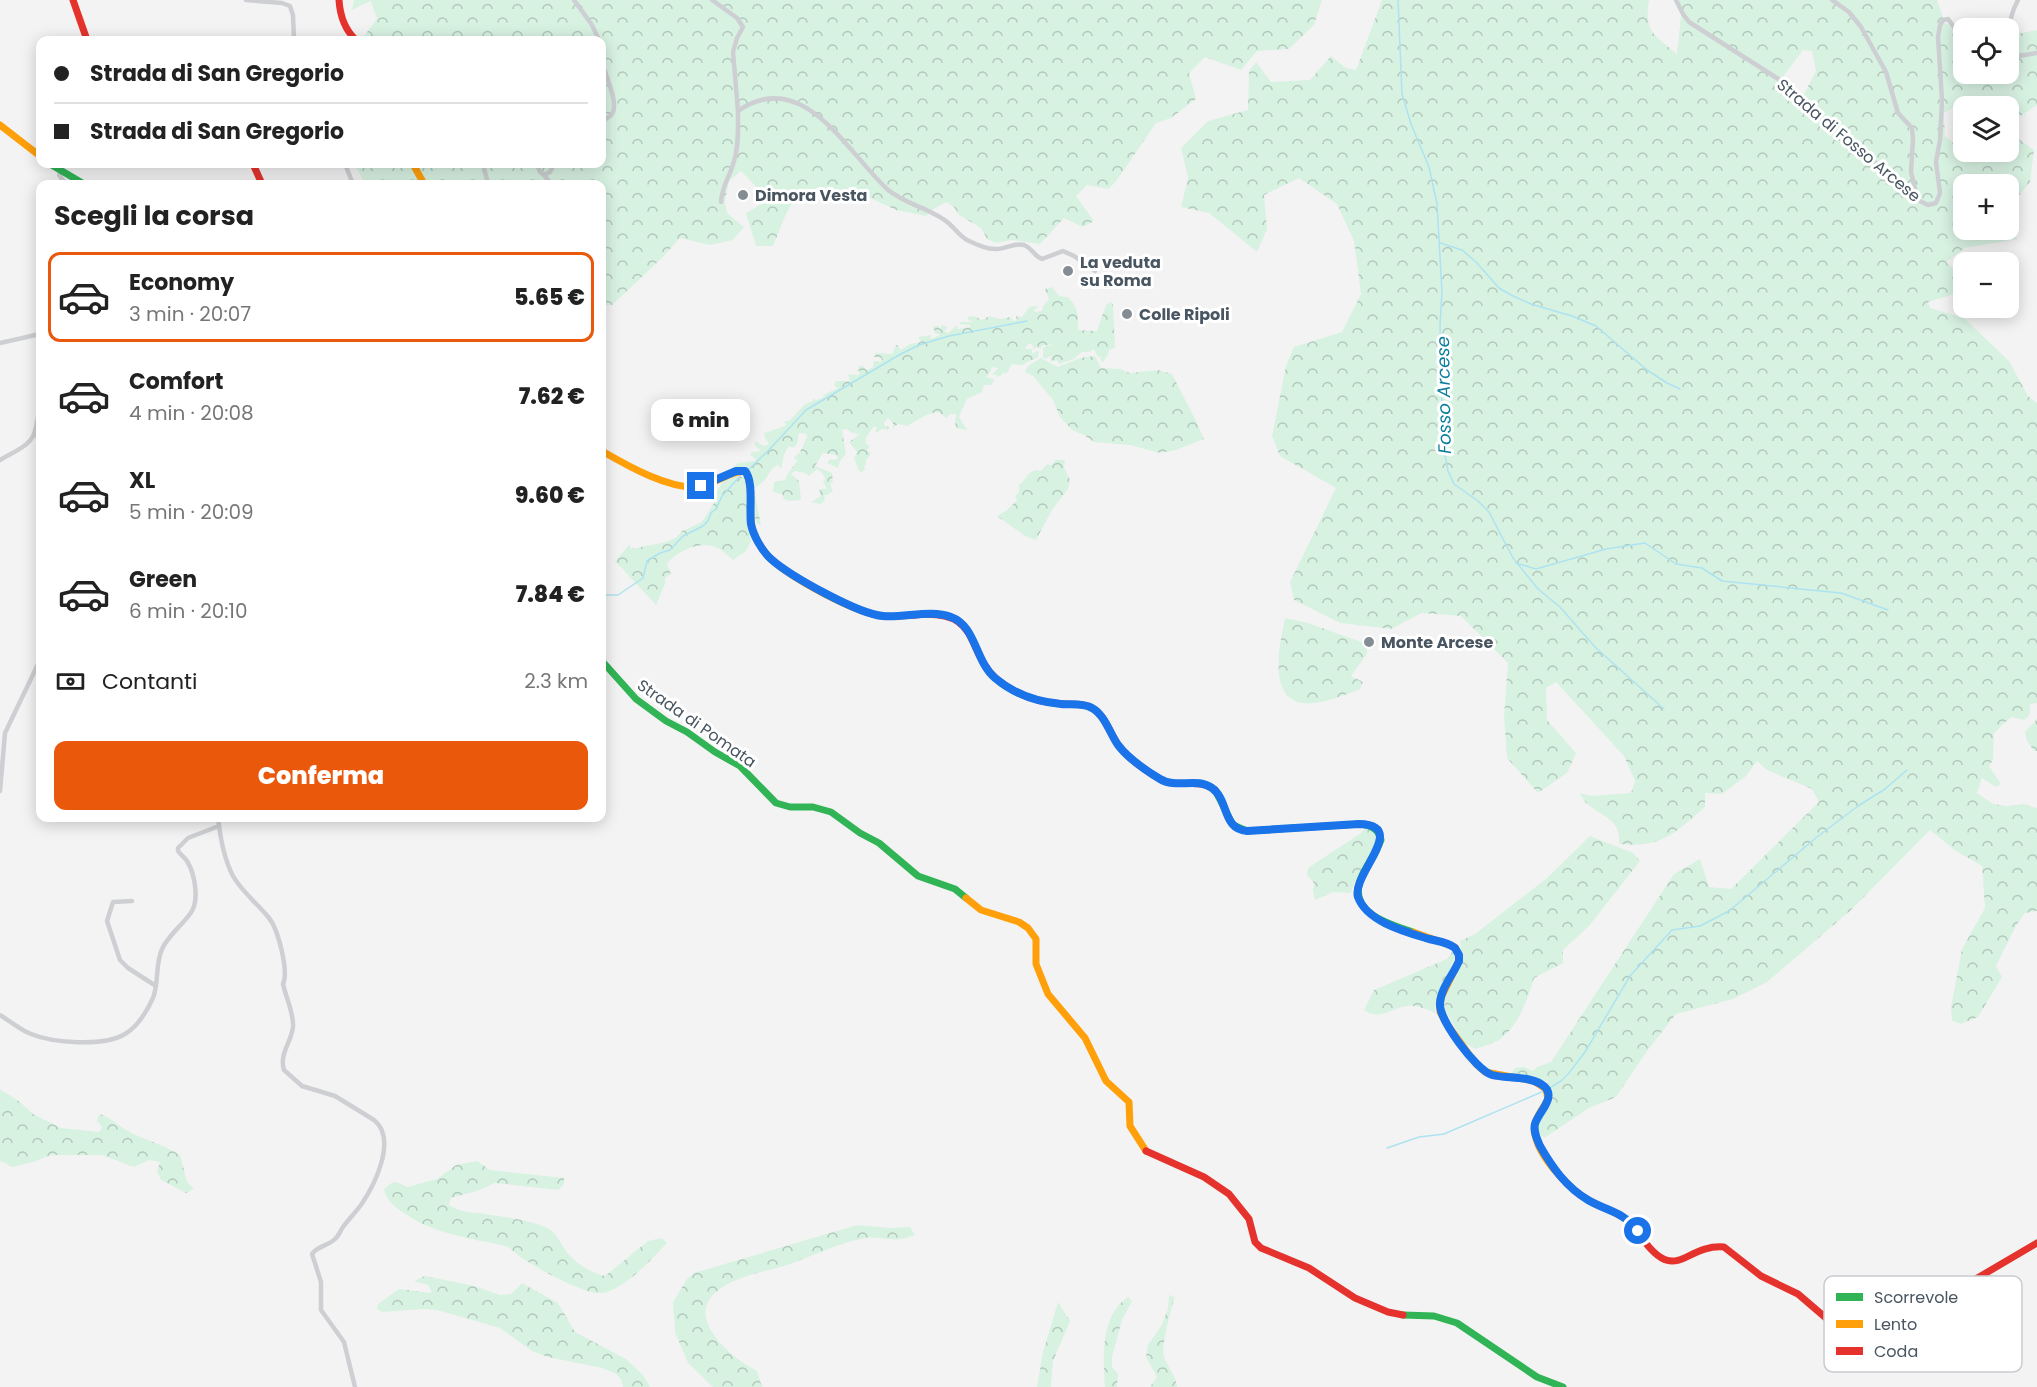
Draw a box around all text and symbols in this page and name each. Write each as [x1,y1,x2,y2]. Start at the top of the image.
map controls [1953,18,2019,318]
button: locate [1953,18,2019,84]
text: Strada di San Gregorio [90,58,344,89]
street label: Strada di Fosso Arcese [1772,73,1925,207]
button: layers [1953,96,2019,162]
text: Strada di San Gregorio [90,116,344,147]
button: + [1953,174,2019,240]
place label: Dimora Vesta [755,184,867,207]
marker: Dimora Vesta [736,188,750,202]
text: Scegli la corsa [54,197,254,234]
place label: La veduta su Roma [1080,251,1161,292]
button: − [1953,252,2019,318]
marker: La veduta su Roma [1061,264,1075,278]
text: Economy [129,267,234,298]
icon: car [57,270,111,324]
text: 5.65 € [514,282,585,313]
text: 3 min · 20:07 [129,300,251,328]
place label: Colle Ripoli [1139,303,1230,326]
marker: Colle Ripoli [1120,307,1134,321]
water label: Fosso Arcese [1430,336,1457,454]
text: Comfort [129,366,223,397]
icon: car [57,369,111,423]
text: 7.62 € [519,381,585,412]
text: 4 min · 20:08 [129,399,254,427]
callout: 6 min [652,399,750,441]
text: 6 min [672,406,729,434]
text: XL [129,465,155,496]
icon: car [57,468,111,522]
route end [687,472,714,499]
text: 9.60 € [515,480,585,511]
text: 5 min · 20:09 [129,498,254,526]
text: Green [129,564,197,595]
icon: car [57,567,111,621]
text: 7.84 € [516,579,585,610]
text: 6 min · 20:10 [129,597,248,625]
place label: Monte Arcese [1381,631,1494,654]
marker: Monte Arcese [1362,635,1376,649]
icon: cash [54,665,87,698]
text: Contanti [102,666,198,697]
text: 2.3 km [524,667,588,695]
street label: Strada di Pomata [633,674,761,773]
button: Conferma [54,741,588,810]
route start [1624,1217,1651,1244]
legend [1824,1276,2022,1372]
text: Scorrevole [1874,1286,1958,1309]
text: Lento [1874,1313,1917,1336]
text: Coda [1874,1340,1918,1363]

